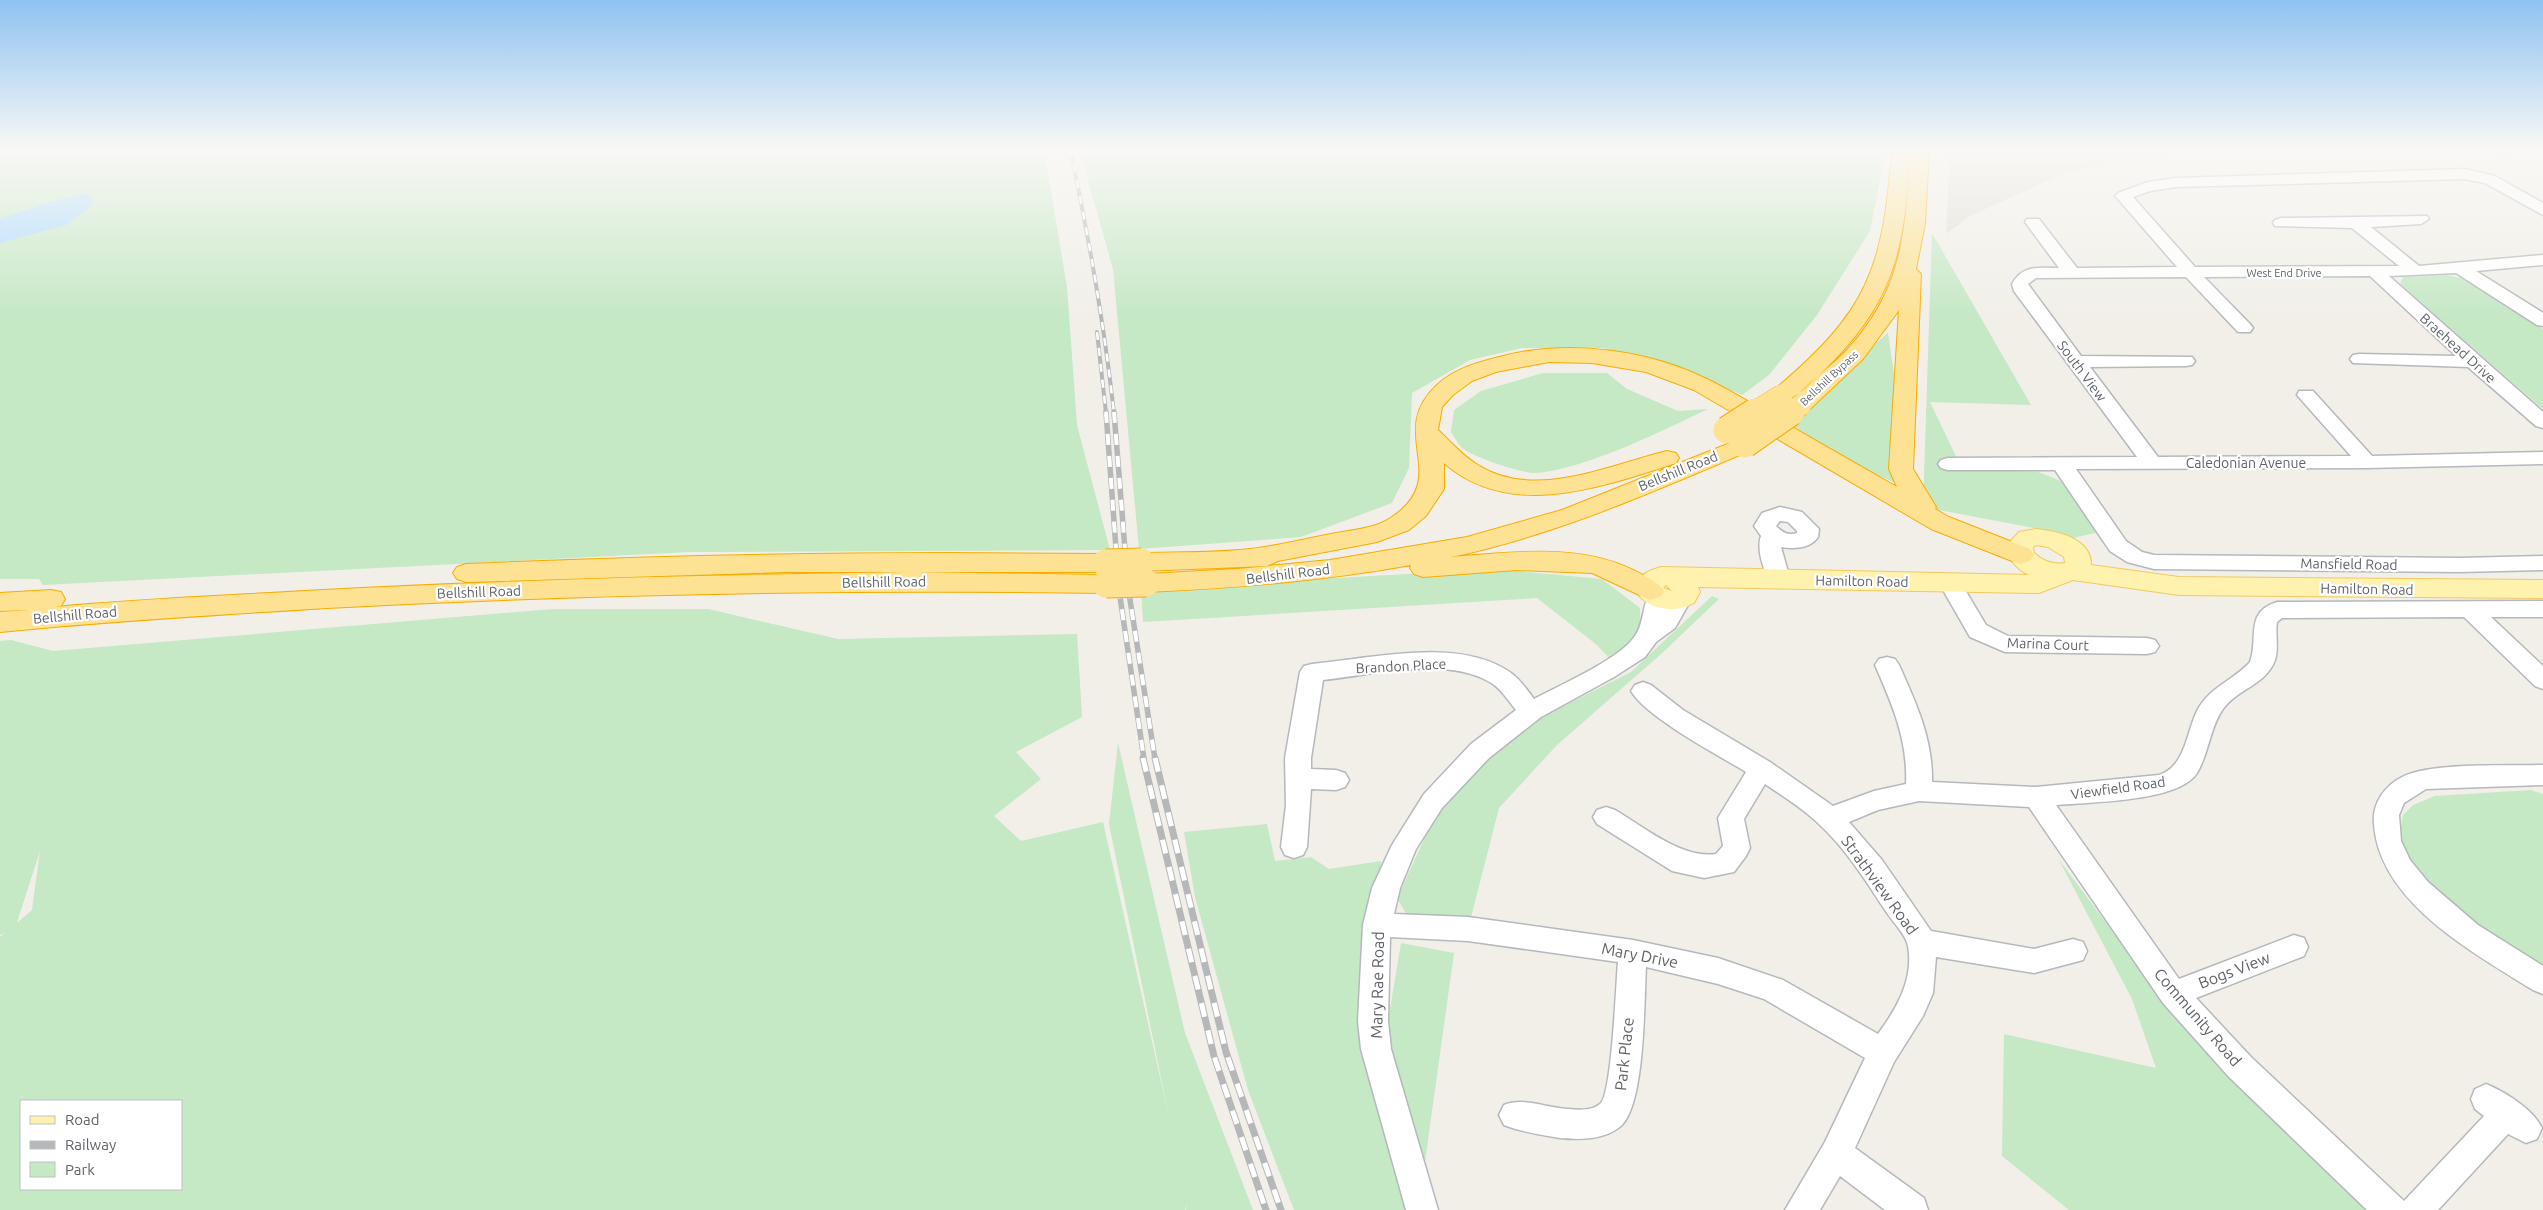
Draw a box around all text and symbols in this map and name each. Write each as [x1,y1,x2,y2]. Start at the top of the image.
street label: West End Drive [2246,267,2322,279]
street label: Braehead Drive [2417,310,2499,386]
street label: South View [2054,338,2110,404]
street label: Bellshill Bypass [1798,348,1861,408]
street label: Bellshill Road [1636,448,1720,494]
street label: Caledonian Avenue [2186,455,2306,471]
street label: Mansfield Road [2300,555,2398,573]
street label: Bellshill Road [1245,561,1331,587]
street label: Hamilton Road [1815,572,1909,590]
street label: Bellshill Road [842,573,926,591]
street label: Hamilton Road [2320,580,2414,598]
street label: Bellshill Road [437,583,521,601]
street label: Bellshill Road [32,603,118,627]
street label: Marina Court [2007,635,2090,653]
street label: Brandon Place [1355,656,1447,676]
street label: Viewfield Road [2070,773,2166,803]
street label: Strathview Road [1838,832,1922,938]
street label: Mary Rae Road [1367,931,1387,1039]
street label: Mary Drive [1600,939,1680,971]
street label: Bogs View [2196,948,2273,992]
street label: Community Road [2151,964,2245,1070]
street label: Park Place [1611,1016,1637,1092]
legend [20,1100,182,1190]
text: Road [65,1111,100,1128]
text: Railway [65,1136,116,1153]
text: Park [65,1161,95,1178]

